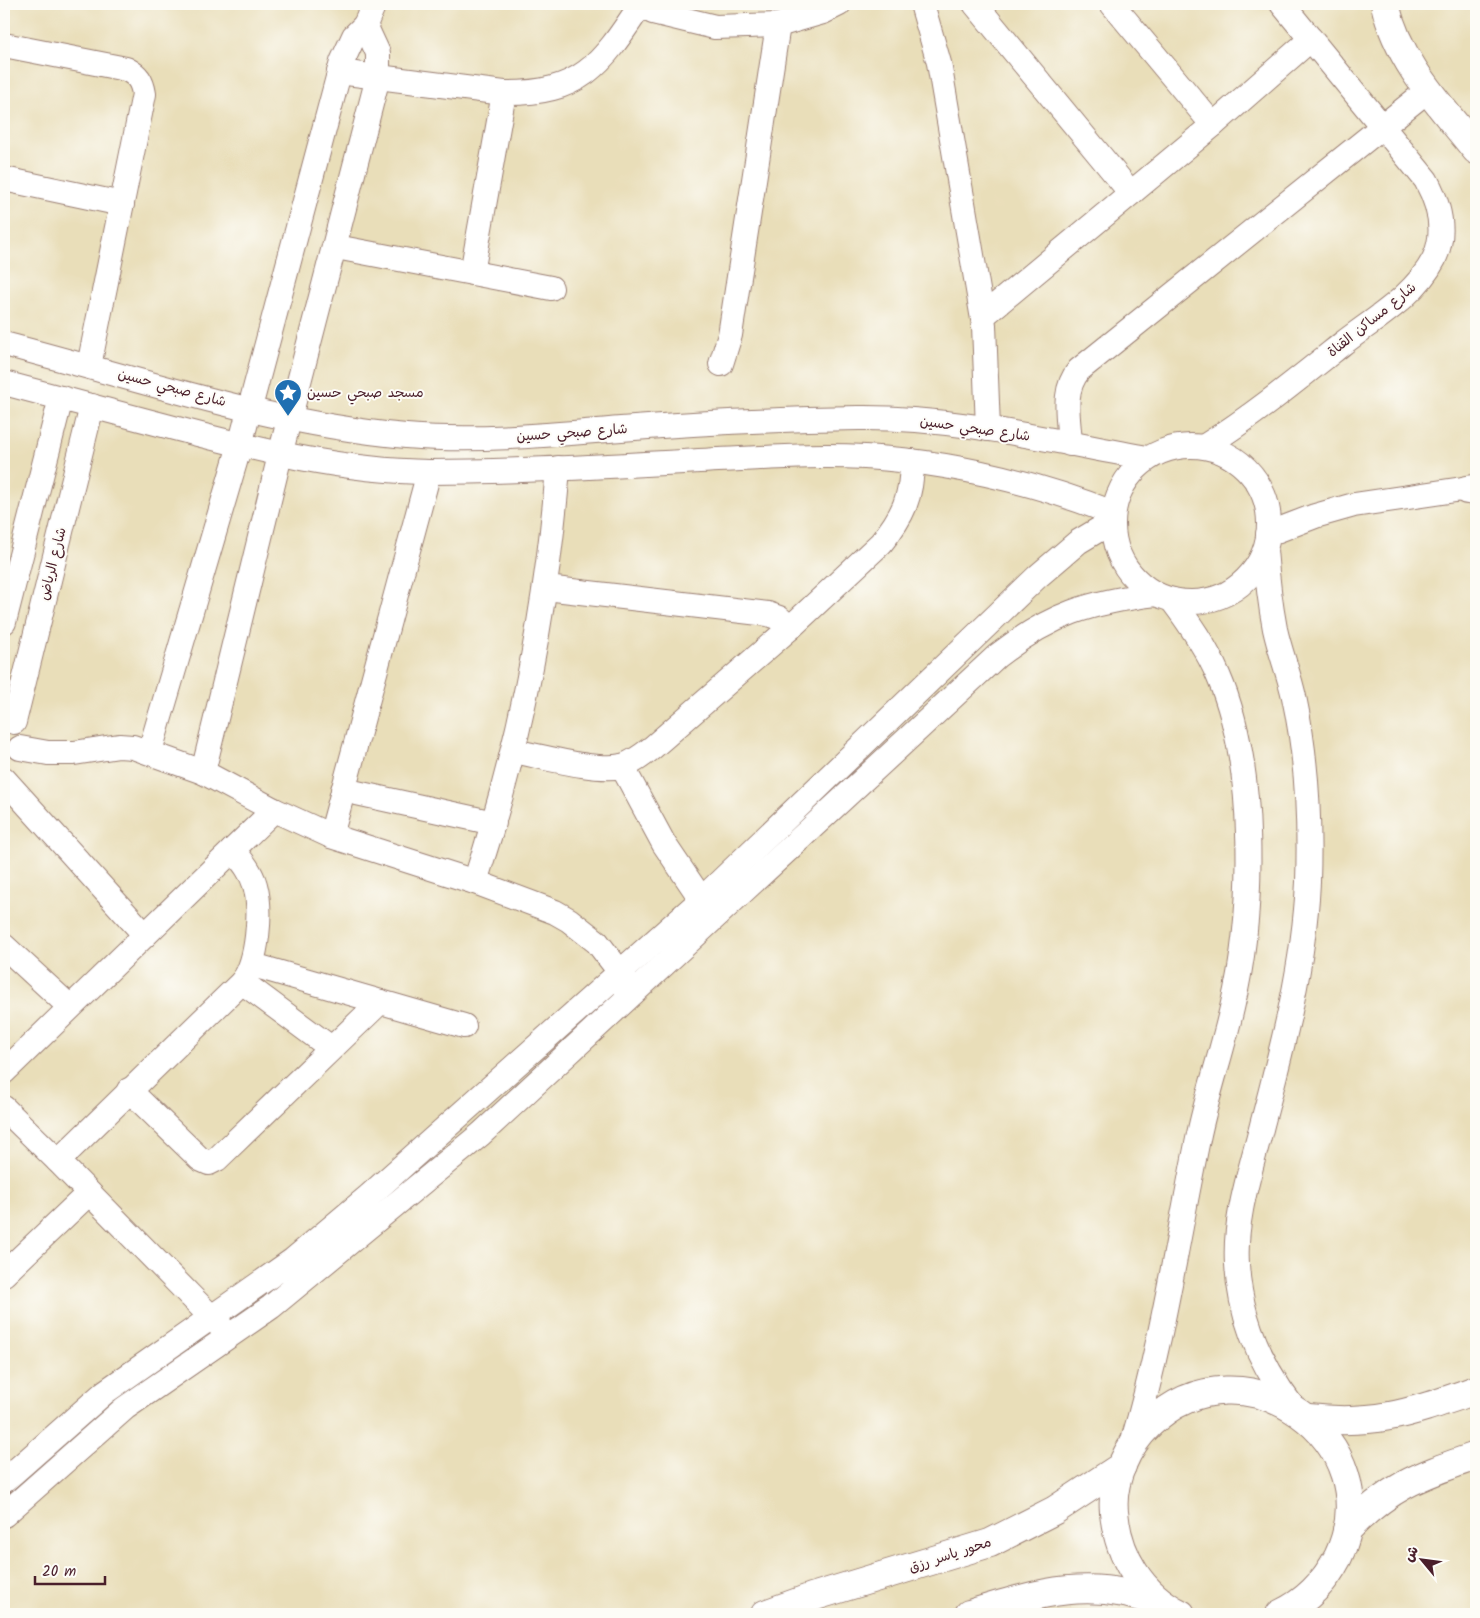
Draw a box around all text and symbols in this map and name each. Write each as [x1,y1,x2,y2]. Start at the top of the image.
street label: شارع مساكن القناة [1323,277,1421,363]
street label: شارع صبحي حسين [115,363,229,414]
place icon: مسجد صبحي حسين [273,378,303,417]
place label: مسجد صبحي حسين [307,382,424,405]
street label: شارع صبحي حسين [918,410,1032,449]
street label: شارع صبحي حسين [516,418,628,449]
street label: شارع الرياض [33,525,73,603]
street label: محور ياسر رزق [906,1531,994,1579]
north arrow [1398,1536,1448,1586]
text: ش [1398,1542,1425,1566]
scale bar [35,1553,105,1585]
text: 20 m [42,1560,76,1584]

